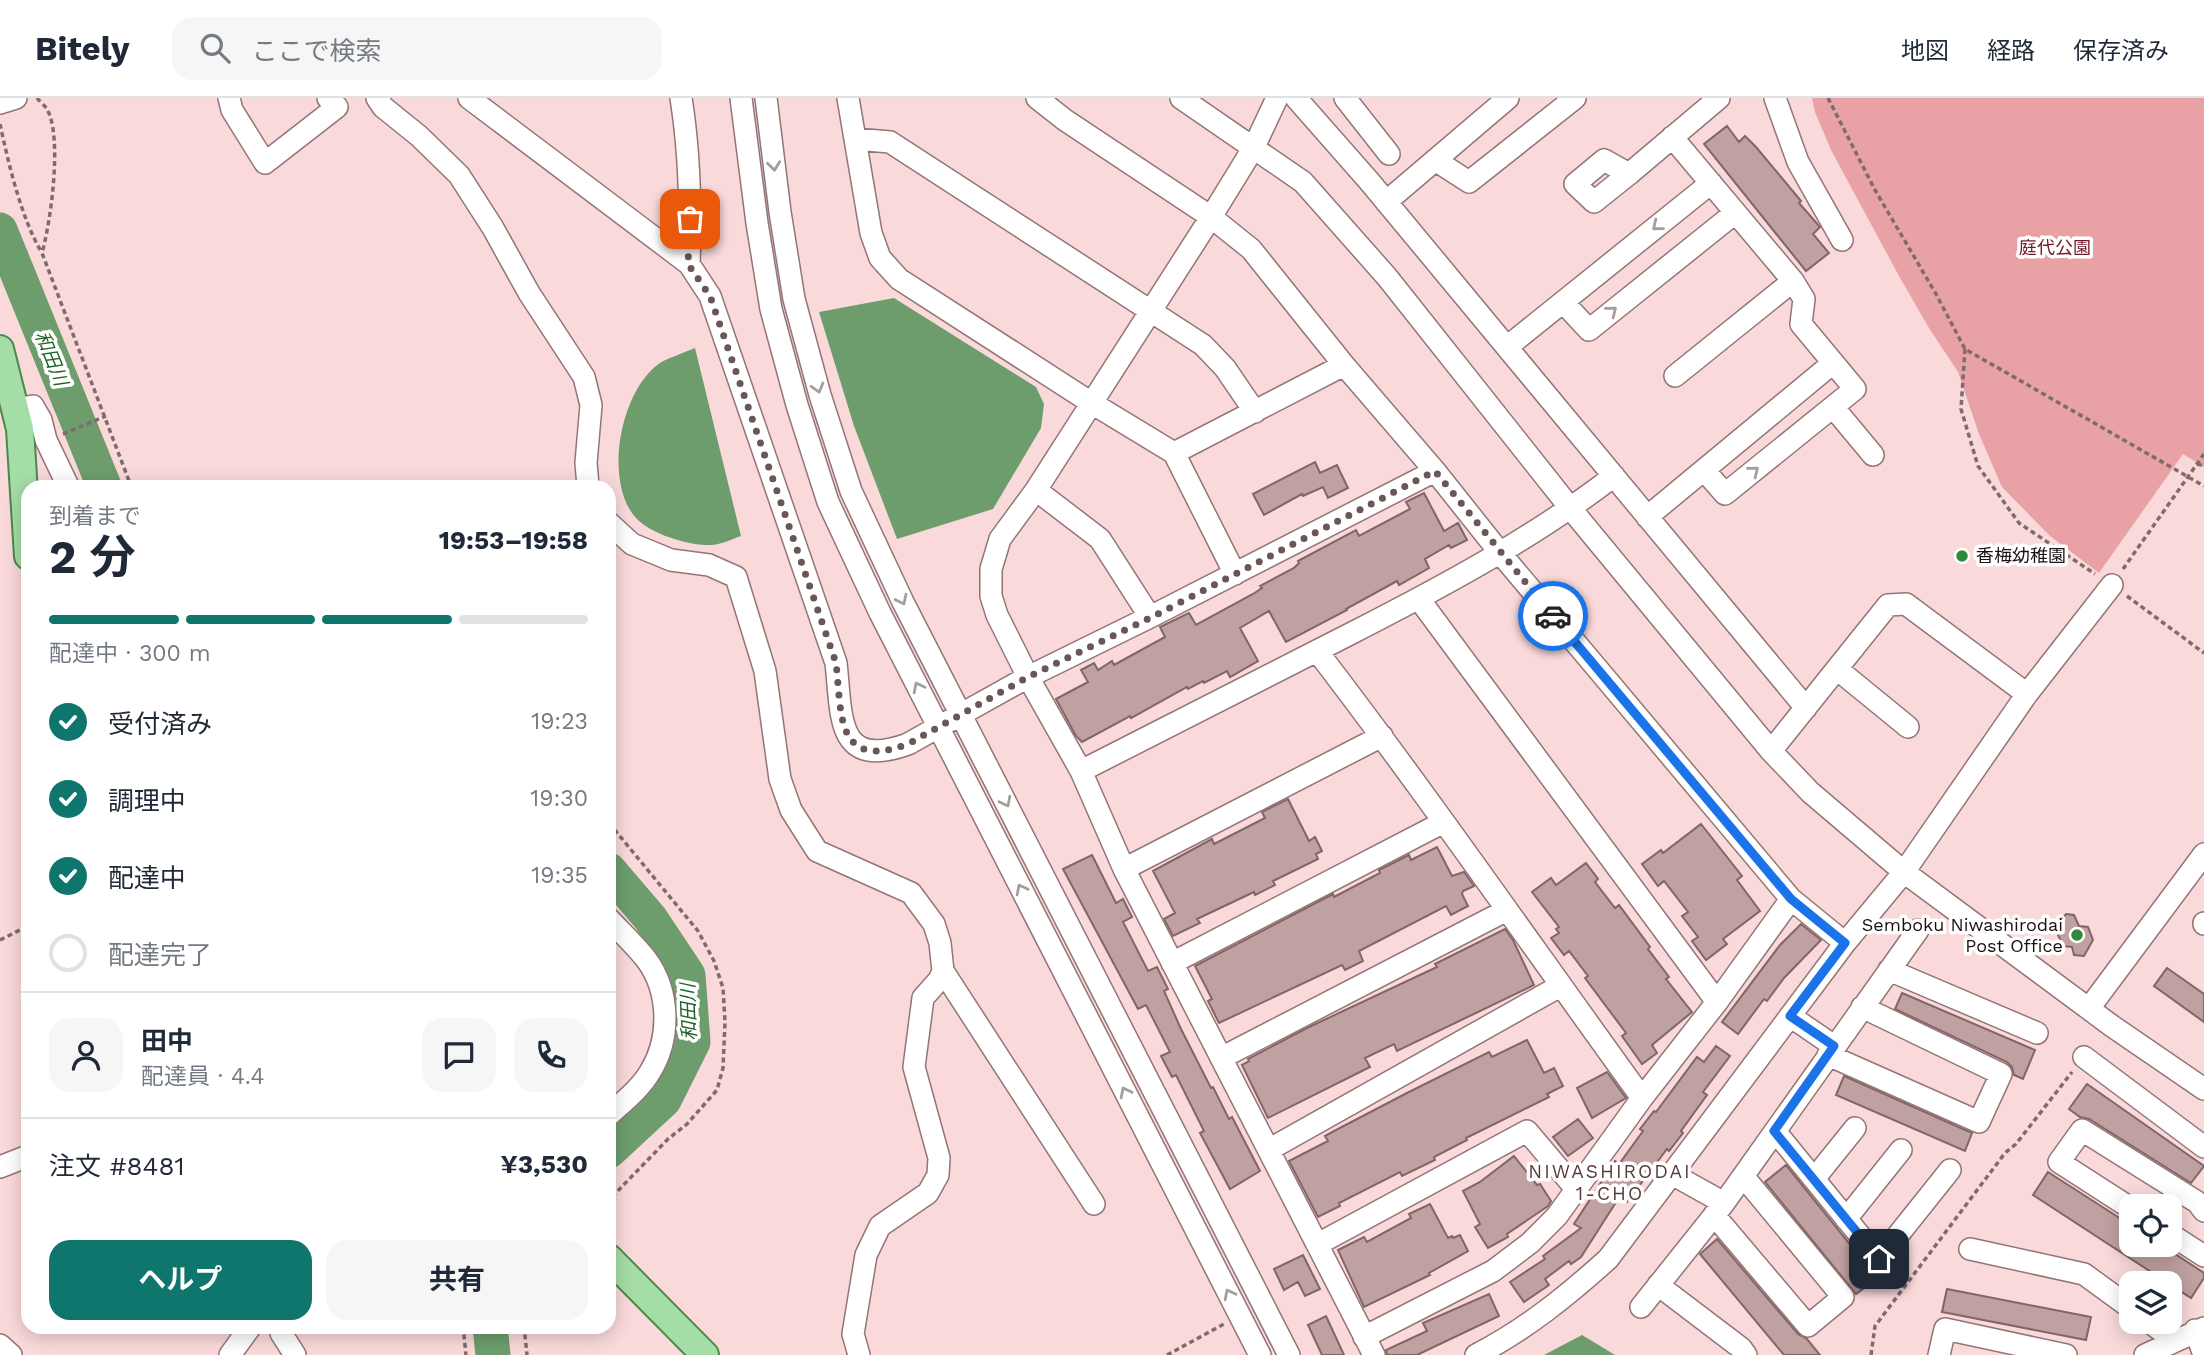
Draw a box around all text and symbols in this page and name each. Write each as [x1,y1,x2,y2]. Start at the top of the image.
search box [172,17,662,80]
text: Bitely [35,29,130,68]
icon: search [196,29,234,67]
text: ここで検索 [252,36,382,66]
text: 地図 [1901,37,1949,65]
text: 経路 [1987,37,2035,65]
text: 保存済み [2073,37,2169,65]
one-way arrow [766,160,781,172]
pin [660,189,720,249]
icon: bag [671,200,709,238]
one-way arrow [1653,217,1665,230]
park label: 庭代公園 [2019,237,2091,258]
one-way arrow [1605,306,1617,319]
water label: 和田川 [30,327,74,391]
one-way arrow [810,382,825,394]
one-way arrow [1745,467,1758,479]
text: 到着まで [49,503,141,530]
text: 19:53–19:58 [439,525,588,555]
text: 2 分 [49,530,136,584]
place label: 香梅幼稚園 [1976,545,2066,566]
marker: 香梅幼稚園 [1954,548,1970,564]
courier [1518,581,1588,651]
one-way arrow [894,593,908,605]
icon: car [1534,597,1572,635]
text: 配達中 · 300 m [49,640,211,667]
one-way arrow [912,682,926,694]
icon: check [49,703,87,741]
text: 19:23 [531,708,588,735]
text: 受付済み [108,709,212,739]
icon: check [49,780,87,818]
text: 19:30 [530,785,588,812]
text: 調理中 [108,786,186,816]
one-way arrow [997,795,1011,807]
icon: check [49,857,87,895]
text: 19:35 [531,862,588,889]
text: 配達中 [108,863,186,893]
one-way arrow [1016,884,1030,896]
place label: Semboku Niwashirodai Post Office [1862,914,2063,956]
marker: Semboku Niwashirodai Post Office [2069,927,2085,943]
text: 配達完了 [108,940,212,970]
water label: 和田川 [676,981,701,1041]
button: person [49,1018,123,1092]
button: chat [422,1018,496,1092]
button: phone [514,1018,588,1092]
text: 田中 [141,1026,193,1056]
text: 配達員 · 4.4 [141,1063,265,1090]
one-way arrow [1120,1087,1134,1099]
text: ¥3,530 [500,1149,588,1179]
text: 注文 #8481 [49,1151,185,1181]
district label: NIWASHIRODAI 1-CHO [1528,1160,1692,1205]
map controls [2119,1194,2182,1334]
button: locate [2119,1194,2182,1257]
pin [1849,1229,1909,1289]
button: ヘルプ [49,1240,312,1320]
button: 共有 [326,1240,588,1320]
icon: home [1860,1240,1898,1278]
button: layers [2119,1271,2182,1334]
one-way arrow [1224,1289,1237,1301]

